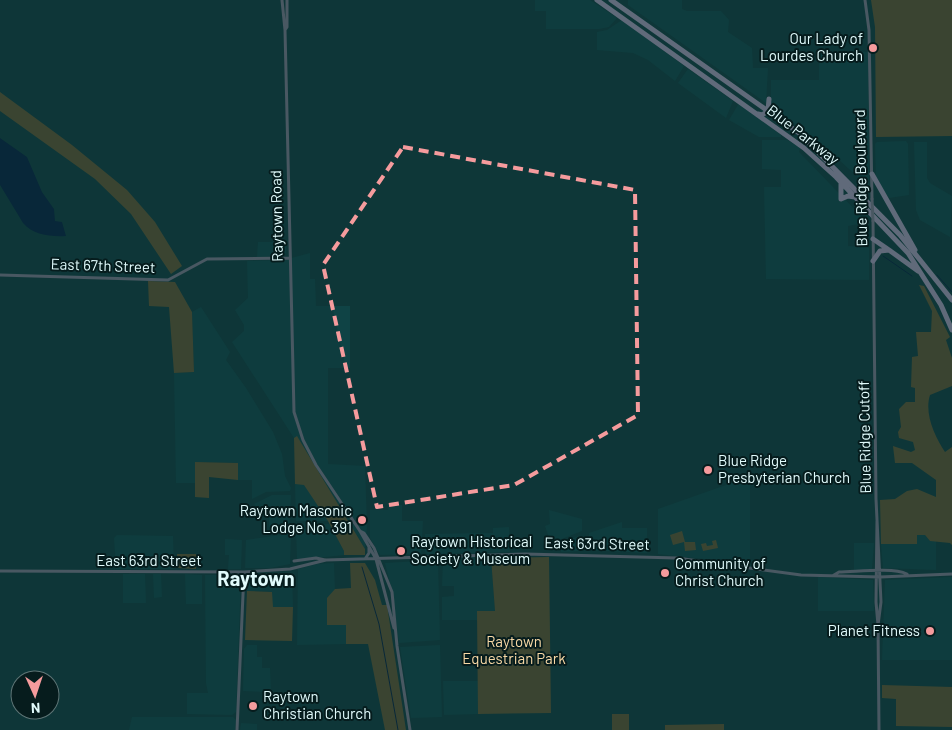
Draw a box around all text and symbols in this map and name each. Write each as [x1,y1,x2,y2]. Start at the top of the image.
place label: Our Lady of Lourdes Church [760,29,863,64]
marker: Our Lady of Lourdes Church [867,42,879,54]
street label: Blue Parkway [764,100,843,168]
street label: Blue Ridge Boulevard [850,109,870,247]
street label: Raytown Road [266,170,286,262]
street label: East 67th Street [50,254,156,276]
street label: Blue Ridge Cutoff [854,380,874,494]
place label: Blue Ridge Presbyterian Church [718,451,850,486]
marker: Blue Ridge Presbyterian Church [702,464,714,476]
place label: Raytown Masonic Lodge No. 391 [240,501,352,536]
marker: Raytown Masonic Lodge No. 391 [356,514,368,526]
place label: Raytown Historical Society & Museum [411,532,532,567]
street label: East 63rd Street [544,533,650,553]
marker: Raytown Historical Society & Museum [395,545,407,557]
street label: East 63rd Street [96,551,202,569]
place label: Community of Christ Church [675,554,766,589]
district label: Raytown [217,566,295,590]
marker: Community of Christ Church [659,567,671,579]
place label: Planet Fitness [828,621,920,639]
marker: Planet Fitness [924,625,936,637]
park label: Raytown Equestrian Park [462,632,566,667]
north arrow [10,670,60,720]
place label: Raytown Christian Church [263,687,371,722]
text: N [31,700,41,717]
marker: Raytown Christian Church [247,700,259,712]

